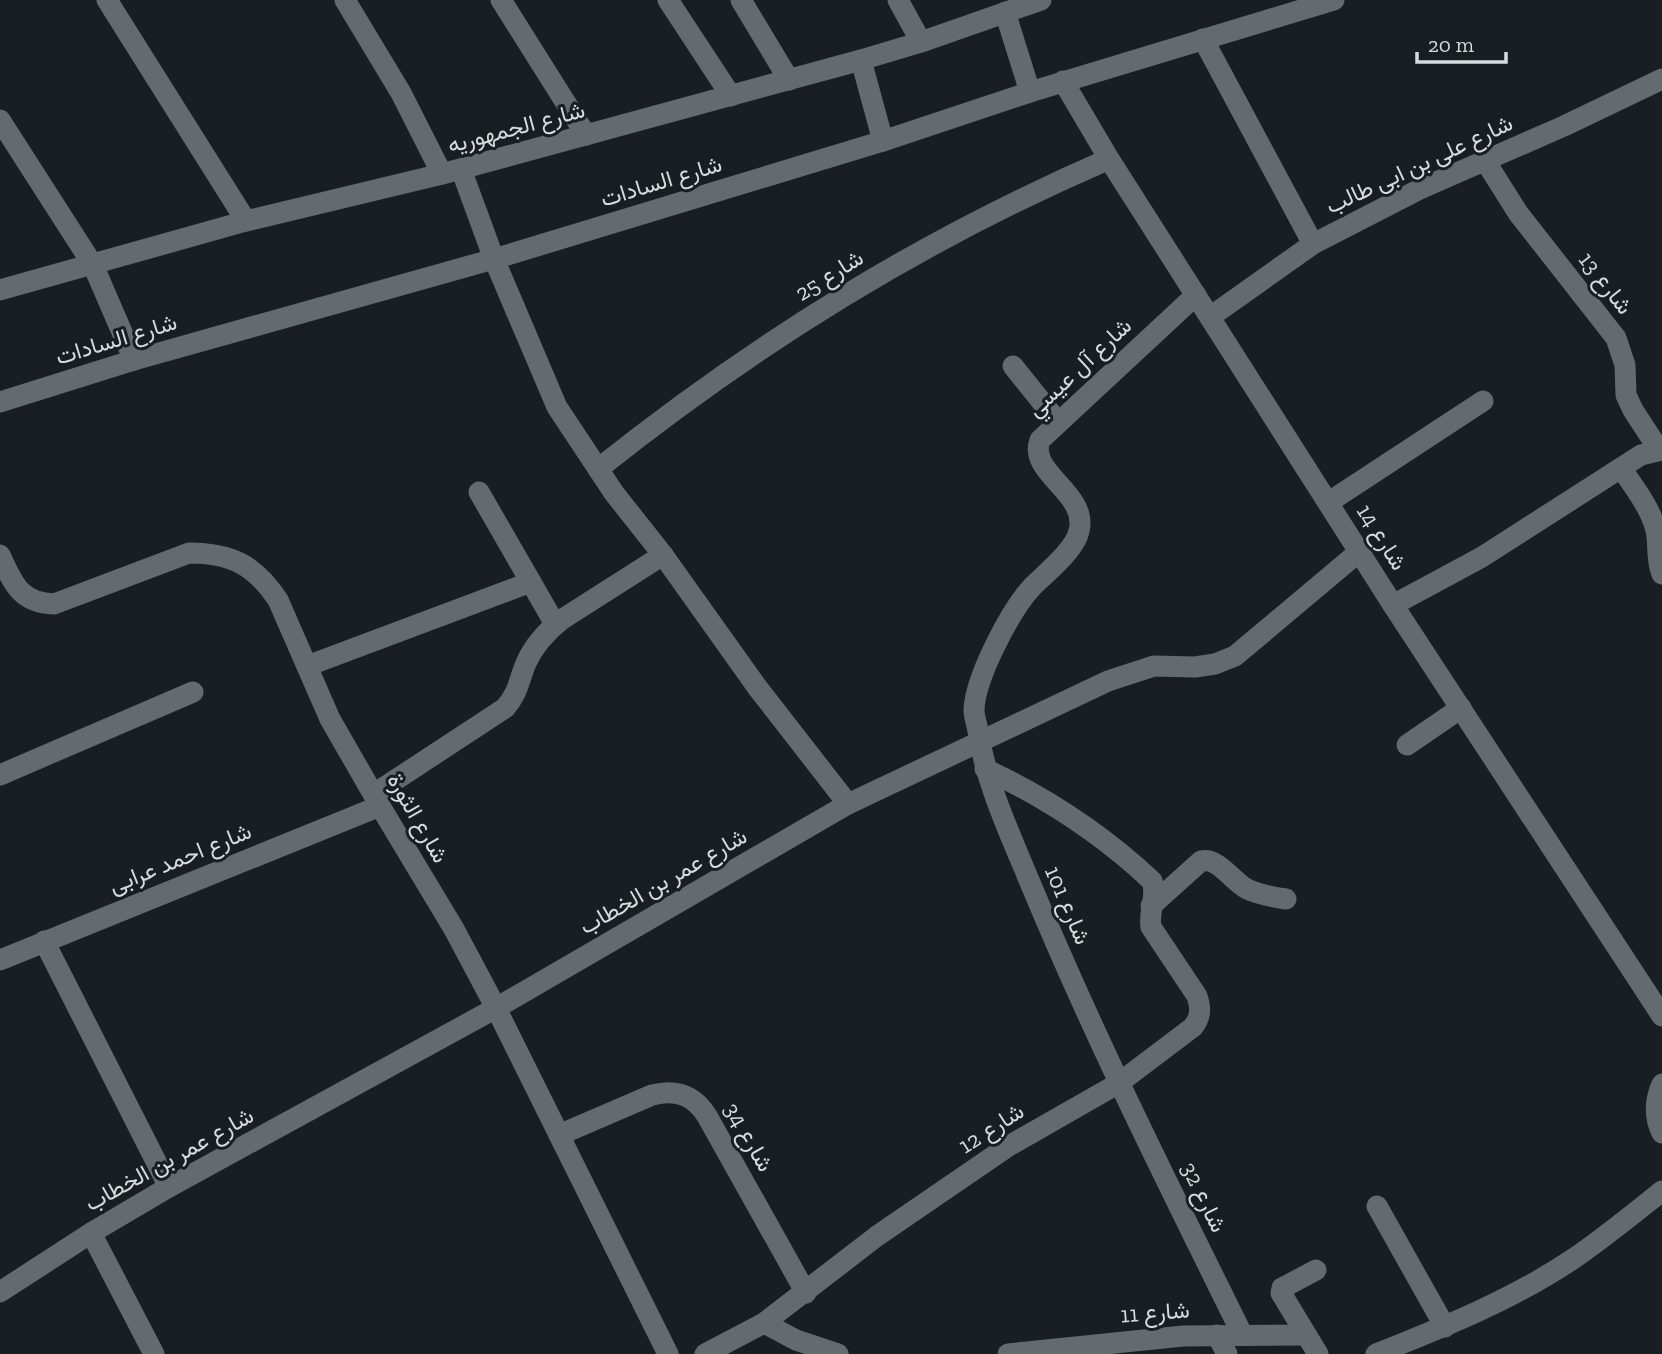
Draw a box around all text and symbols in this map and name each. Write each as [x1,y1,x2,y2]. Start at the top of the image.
scale bar [1417,21,1506,65]
text: 20 m [1428,32,1474,57]
street label: شارع الجمهوريه [444,95,588,161]
street label: شارع على بن ابى طالب [1321,108,1518,221]
street label: شارع السادات [597,149,726,215]
street label: شارع 25 [790,243,869,308]
street label: شارع 13 [1571,246,1639,321]
street label: شارع السادات [52,307,181,373]
street label: شارع آل عيسي [1021,311,1141,426]
street label: شارع 14 [1349,499,1413,576]
street label: شارع الثورة [379,768,455,869]
street label: شارع احمد عرابى [105,817,256,901]
street label: شارع عمر بن الخطاب [574,822,753,942]
street label: شارع 101 [1037,862,1097,949]
street label: شارع 34 [716,1097,780,1178]
street label: شارع 12 [953,1097,1030,1161]
street label: شارع عمر بن الخطاب [80,1101,259,1219]
street label: شارع 32 [1173,1157,1233,1238]
street label: شارع 11 [1120,1296,1191,1330]

